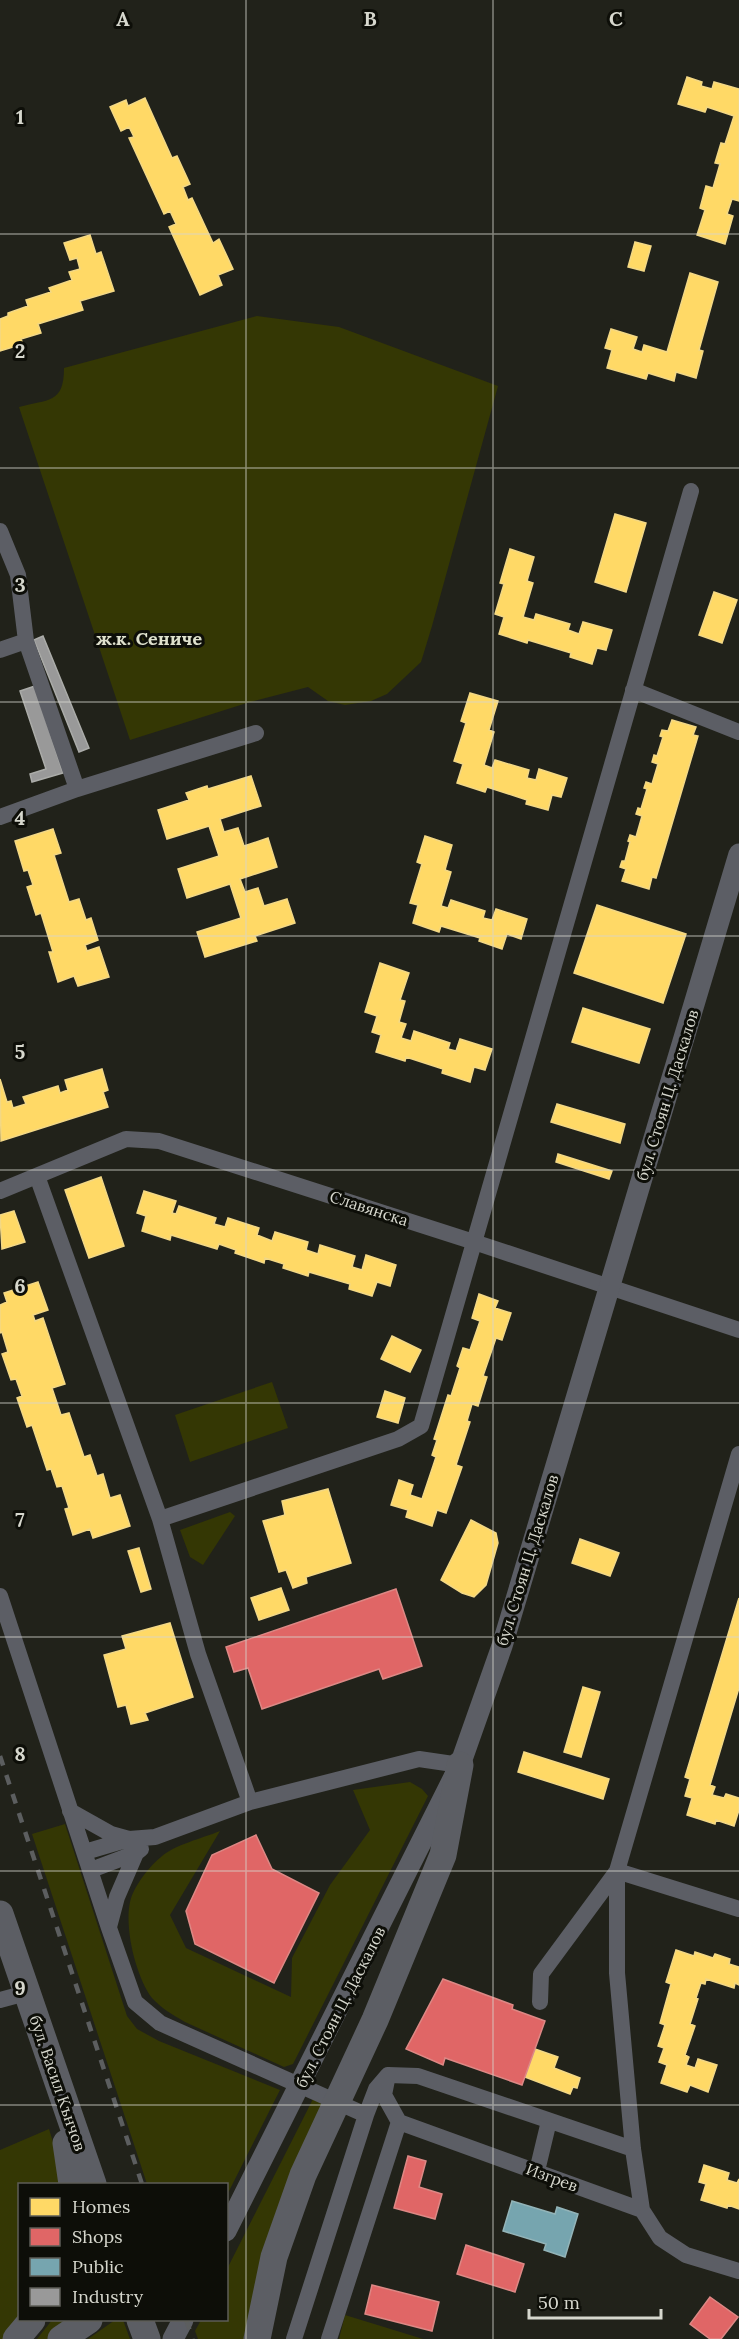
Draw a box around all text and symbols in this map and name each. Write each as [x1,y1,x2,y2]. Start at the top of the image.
text: A [116,6,130,31]
text: B [363,6,377,31]
text: C [609,6,623,31]
text: 1 [16,104,24,129]
text: 2 [15,338,25,363]
text: 3 [14,572,26,597]
district label: ж.к. Сениче [96,627,202,650]
text: 4 [15,805,26,830]
street label: бул. Стоян Ц. Даскалов [631,1007,703,1183]
text: 5 [15,1039,26,1064]
street label: Славянска [327,1186,411,1230]
text: 6 [14,1273,26,1298]
street label: бул. Стоян Ц. Даскалов [491,1472,563,1648]
text: 7 [15,1507,25,1532]
text: 8 [14,1741,26,1766]
street label: бул. Стоян Ц. Даскалов [291,1923,389,2091]
text: 9 [14,1975,26,2000]
street label: бул. Васил Кънчов [25,2013,91,2153]
street label: Изгрев [523,2158,581,2196]
legend [18,2183,228,2321]
text: Homes [72,2195,130,2218]
text: Shops [72,2225,123,2248]
text: Public [72,2255,124,2278]
scale bar [529,2282,661,2320]
text: Industry [72,2285,144,2308]
text: 50 m [538,2291,580,2314]

